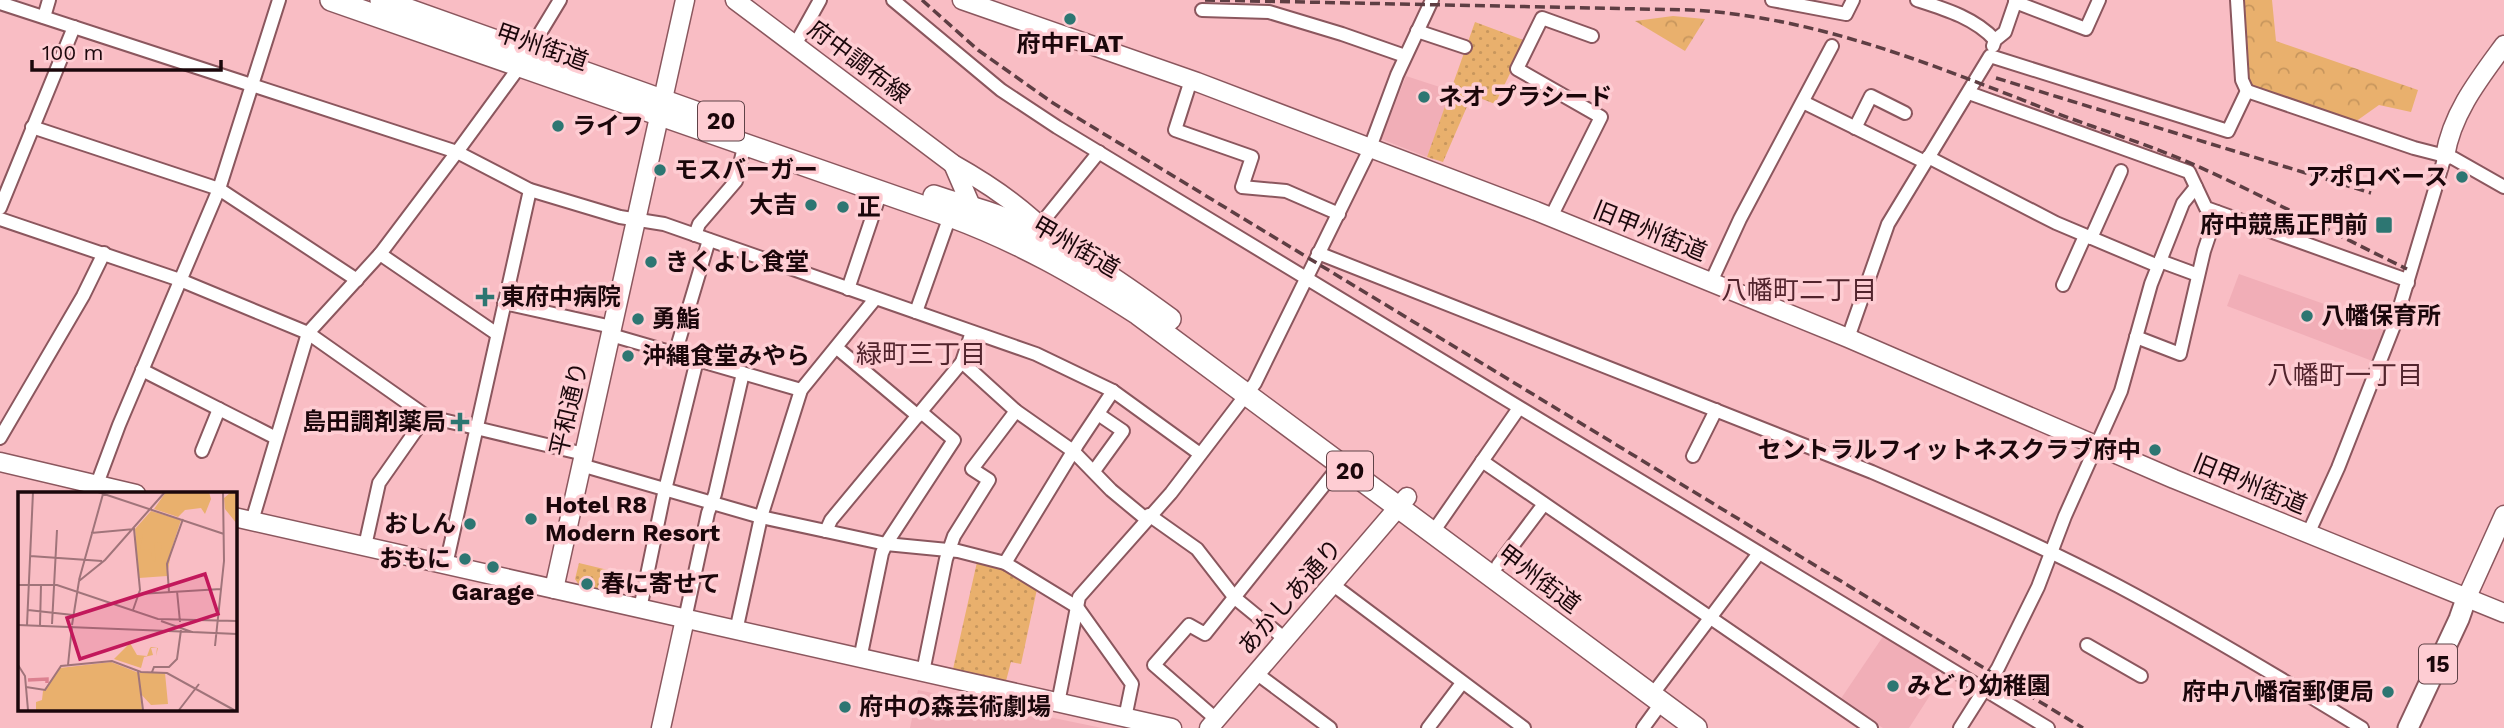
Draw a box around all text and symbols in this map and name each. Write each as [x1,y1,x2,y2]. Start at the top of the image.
marker: 府中FLAT [1062,11,1078,27]
street label: 府中調布線 [803,15,915,109]
street label: 甲州街道 [492,18,592,76]
scale bar [32,28,220,72]
place label: 府中FLAT [1016,30,1124,58]
text: 100 m [42,40,104,65]
place label: ネオ プラシード [1438,83,1612,111]
marker: ネオ プラシード [1416,89,1432,105]
road number: 20 [698,102,744,140]
place label: ライフ [572,112,644,140]
marker: ライフ [550,118,566,134]
place label: モスバーガー [674,156,818,184]
marker: モスバーガー [652,162,668,178]
place label: アポロベース [2305,163,2448,191]
marker: アポロベース [2454,169,2470,185]
place label: 大吉 [749,191,797,219]
place label: 正 [857,193,881,221]
street label: 旧甲州街道 [1589,196,1711,266]
marker: 大吉 [803,197,819,213]
marker: 正 [835,199,851,215]
street label: 甲州街道 [1027,211,1125,283]
place label: 府中競馬正門前 [2200,211,2368,239]
marker: 府中競馬正門前 [2374,215,2394,235]
place label: きくよし食堂 [665,248,809,276]
marker: きくよし食堂 [643,254,659,270]
district label: 八幡町二丁目 [1721,275,1877,305]
place label: 東府中病院 [501,283,621,311]
marker: 東府中病院 [475,287,495,307]
place label: 八幡保育所 [2321,302,2441,330]
place label: 勇鮨 [652,305,700,333]
marker: 八幡保育所 [2299,308,2315,324]
marker: 勇鮨 [630,311,646,327]
district label: 緑町三丁目 [856,339,986,369]
place label: 沖縄食堂みやら [642,342,810,370]
marker: 沖縄食堂みやら [620,348,636,364]
street label: 平和通り [545,359,593,459]
district label: 八幡町一丁目 [2267,360,2423,390]
place label: 島田調剤薬局 [302,408,446,436]
marker: 島田調剤薬局 [452,414,468,430]
place label: セントラルフィットネスクラブ府中 [1757,436,2141,464]
marker: セントラルフィットネスクラブ府中 [2147,442,2163,458]
street label: 旧甲州街道 [2189,449,2311,519]
road number: 20 [1327,452,1373,491]
place label: Hotel R8 Modern Resort [545,491,721,547]
inset map [18,492,236,710]
place label: おしん [384,510,456,538]
marker: Hotel R8 Modern Resort [523,511,539,527]
marker: おしん [462,516,478,532]
street label: あかしあ通り [1232,533,1348,661]
street label: 甲州街道 [1492,539,1586,619]
place label: おもに [379,545,451,573]
marker: おもに [457,551,473,567]
marker: Garage [485,559,501,575]
place label: 春に寄せて [601,570,721,598]
marker: 春に寄せて [579,576,595,592]
place label: Garage [452,578,535,606]
road number: 15 [2419,644,2457,684]
place label: みどり幼稚園 [1907,672,2051,700]
marker: みどり幼稚園 [1885,678,1901,694]
place label: 府中八幡宿郵便局 [2182,678,2374,706]
marker: 府中八幡宿郵便局 [2380,684,2396,700]
place label: 府中の森芸術劇場 [859,693,1051,721]
marker: 府中の森芸術劇場 [837,699,853,715]

